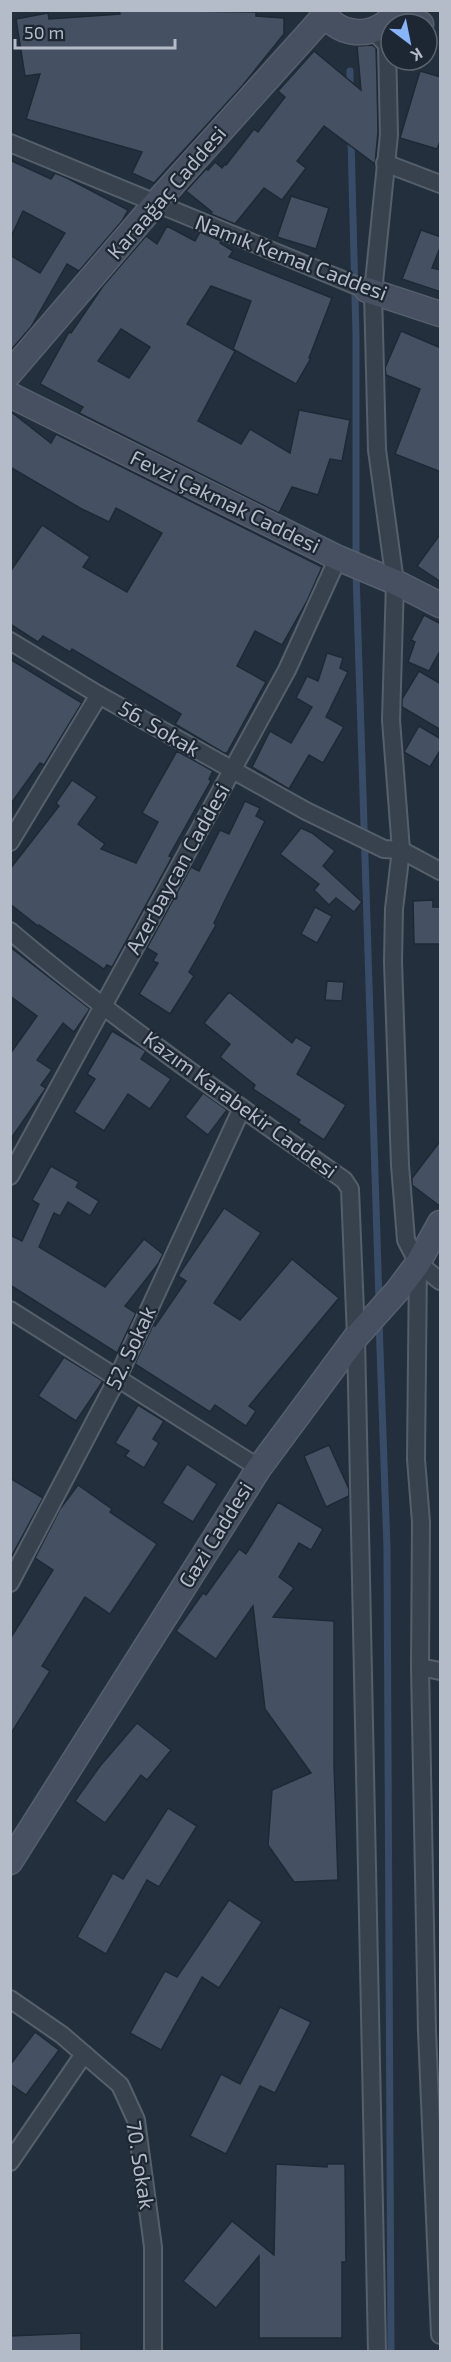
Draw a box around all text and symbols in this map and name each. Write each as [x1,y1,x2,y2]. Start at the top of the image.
scale bar [15,12,176,50]
north arrow [379,12,439,72]
text: 50 m [24,21,64,43]
text: K [407,44,427,66]
street label: Karaağaç Caddesi [101,120,232,265]
street label: Namık Kemal Caddesi [192,208,391,305]
street label: Fevzi Çakmak Caddesi [126,444,325,559]
street label: 56. Sokak [115,695,205,761]
street label: Azerbaycan Caddesi [119,779,234,958]
street label: Kazım Karabekir Caddesi [139,1025,343,1182]
street label: 52. Sokak [99,1301,160,1393]
street label: Gazi Caddesi [172,1477,257,1592]
street label: 70. Sokak [122,2119,161,2211]

